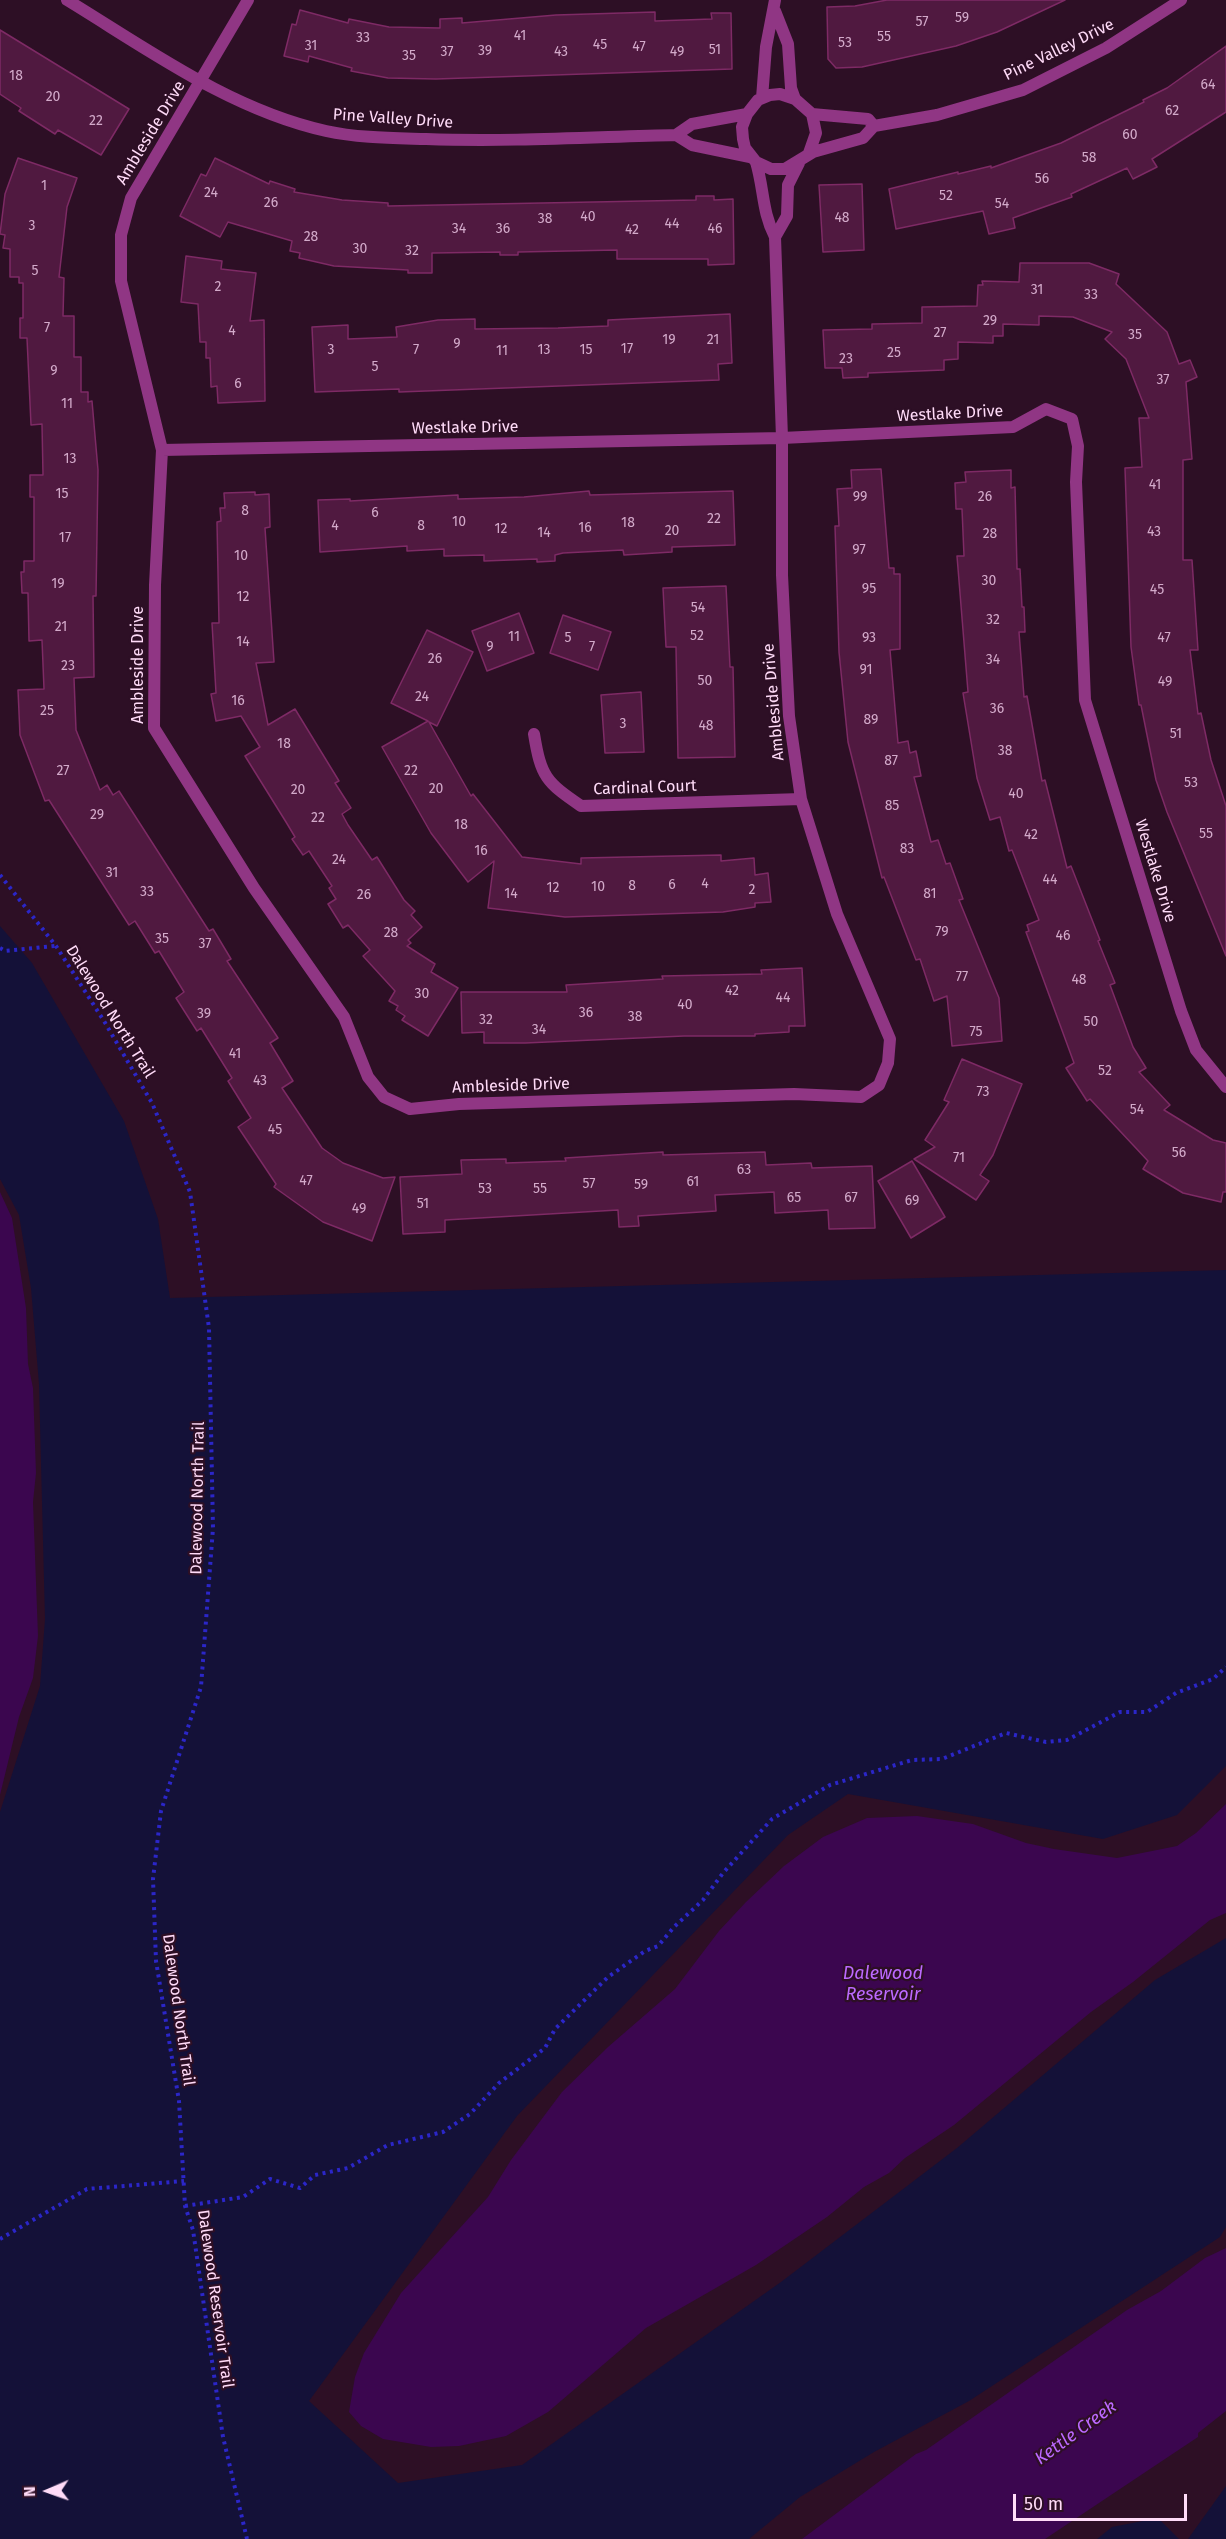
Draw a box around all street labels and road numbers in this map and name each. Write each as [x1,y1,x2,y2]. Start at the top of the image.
street label: Pine Valley Drive [1001,15,1117,85]
street label: Ambleside Drive [112,78,190,188]
street label: Pine Valley Drive [332,105,454,133]
street label: Westlake Drive [896,402,1004,426]
street label: Westlake Drive [411,417,519,439]
street label: Ambleside Drive [129,606,149,724]
street label: Ambleside Drive [759,643,789,761]
street label: Cardinal Court [593,777,697,799]
street label: Westlake Drive [1130,817,1180,925]
street label: Dalewood North Trail [61,942,159,1082]
street label: Ambleside Drive [452,1074,570,1098]
street label: Dalewood North Trail [187,1421,209,1575]
street label: Dalewood North Trail [158,1933,198,2087]
street label: Dalewood Reservoir Trail [193,2209,237,2389]

